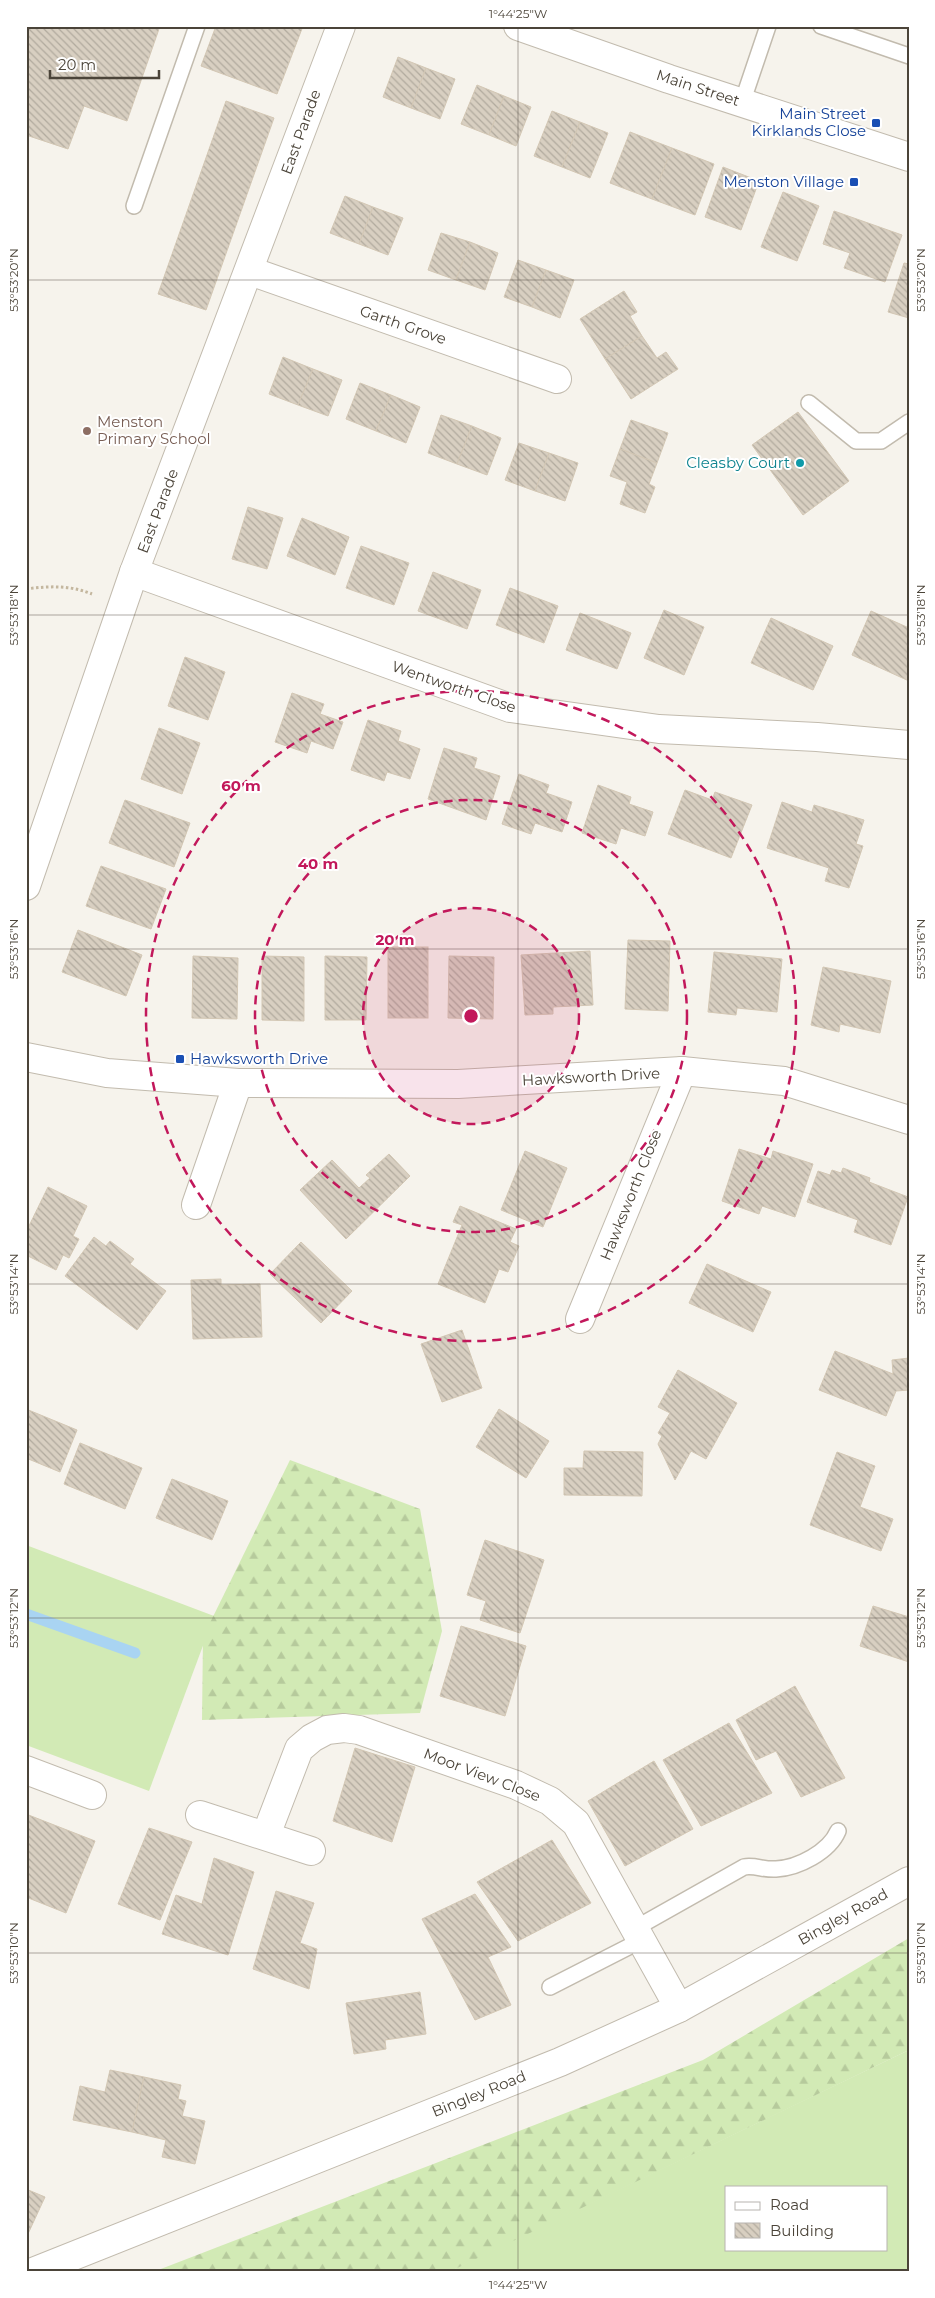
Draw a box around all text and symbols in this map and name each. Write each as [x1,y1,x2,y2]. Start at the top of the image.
text: 1°44'25"W [489,6,547,21]
scale bar [50,48,159,80]
text: 20 m [58,55,96,74]
street label: Main Street [654,65,742,110]
street label: East Parade [276,87,325,177]
place label: Main Street Kirklands Close [752,104,866,140]
marker: Main Street Kirklands Close [870,117,882,129]
place label: Menston Village [723,172,844,191]
marker: Menston Village [848,176,860,188]
text: 53°53'20"N [6,248,21,312]
text: 53°53'20"N [913,248,928,312]
street label: Garth Grove [357,301,449,348]
place label: Menston Primary School [97,412,211,448]
marker: Menston Primary School [81,425,93,437]
place label: Cleasby Court [686,453,790,472]
marker: Cleasby Court [794,457,806,469]
street label: East Parade [133,466,182,556]
text: 53°53'18"N [6,584,21,646]
text: 53°53'18"N [913,584,928,646]
street label: Wentworth Close [390,656,519,717]
text: 60 m [221,776,261,795]
text: 40 m [298,854,338,873]
text: 53°53'16"N [6,919,21,979]
text: 53°53'16"N [913,919,928,979]
text: 20 m [375,930,415,949]
centre of rings [462,1007,480,1025]
place label: Hawksworth Drive [190,1049,328,1068]
marker: Hawksworth Drive [174,1053,186,1065]
street label: Hawksworth Drive [522,1063,660,1090]
street label: Hawksworth Close [596,1127,665,1263]
text: 53°53'14"N [6,1254,21,1314]
text: 53°53'14"N [913,1254,928,1314]
text: 53°53'12"N [6,1588,21,1648]
text: 53°53'12"N [913,1588,928,1648]
street label: Moor View Close [421,1743,543,1806]
street label: Bingley Road [794,1884,891,1949]
text: 53°53'10"N [6,1922,21,1984]
text: 53°53'10"N [913,1922,928,1984]
street label: Bingley Road [429,2066,529,2121]
legend [725,2186,888,2250]
text: Road [770,2195,809,2214]
text: Building [770,2221,834,2240]
text: 1°44'25"W [489,2277,547,2292]

